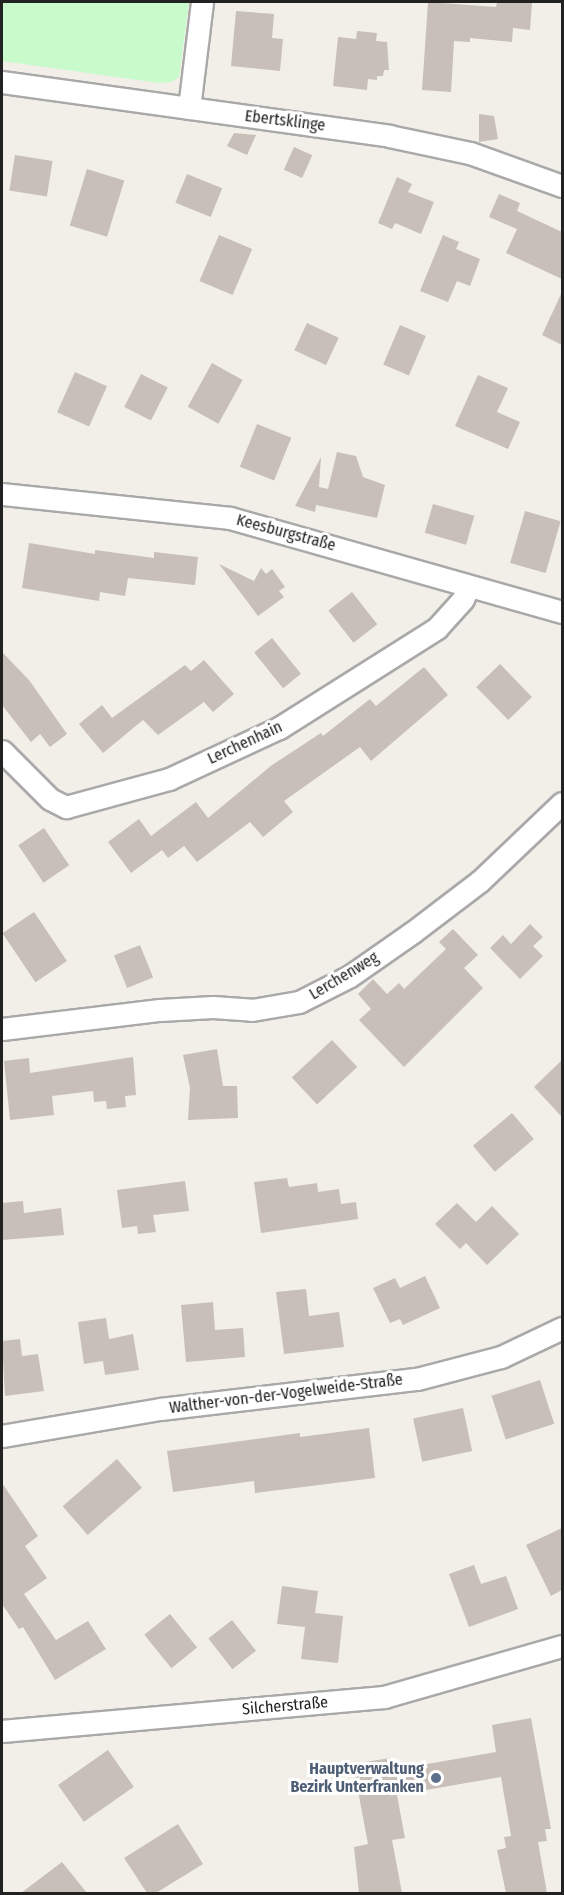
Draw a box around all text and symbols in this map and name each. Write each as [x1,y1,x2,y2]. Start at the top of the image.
street label: Ebertsklinge [244,107,326,135]
street label: Keesburgstraße [234,511,338,555]
street label: Lerchenhain [205,717,285,769]
street label: Lerchenweg [306,948,382,1004]
street label: Walther-von-der-Vogelweide-Straße [168,1370,404,1418]
street label: Silcherstraße [241,1693,329,1719]
place label: Hauptverwaltung Bezirk Unterfranken [290,1759,424,1797]
marker: Hauptverwaltung Bezirk Unterfranken [429,1771,443,1785]

